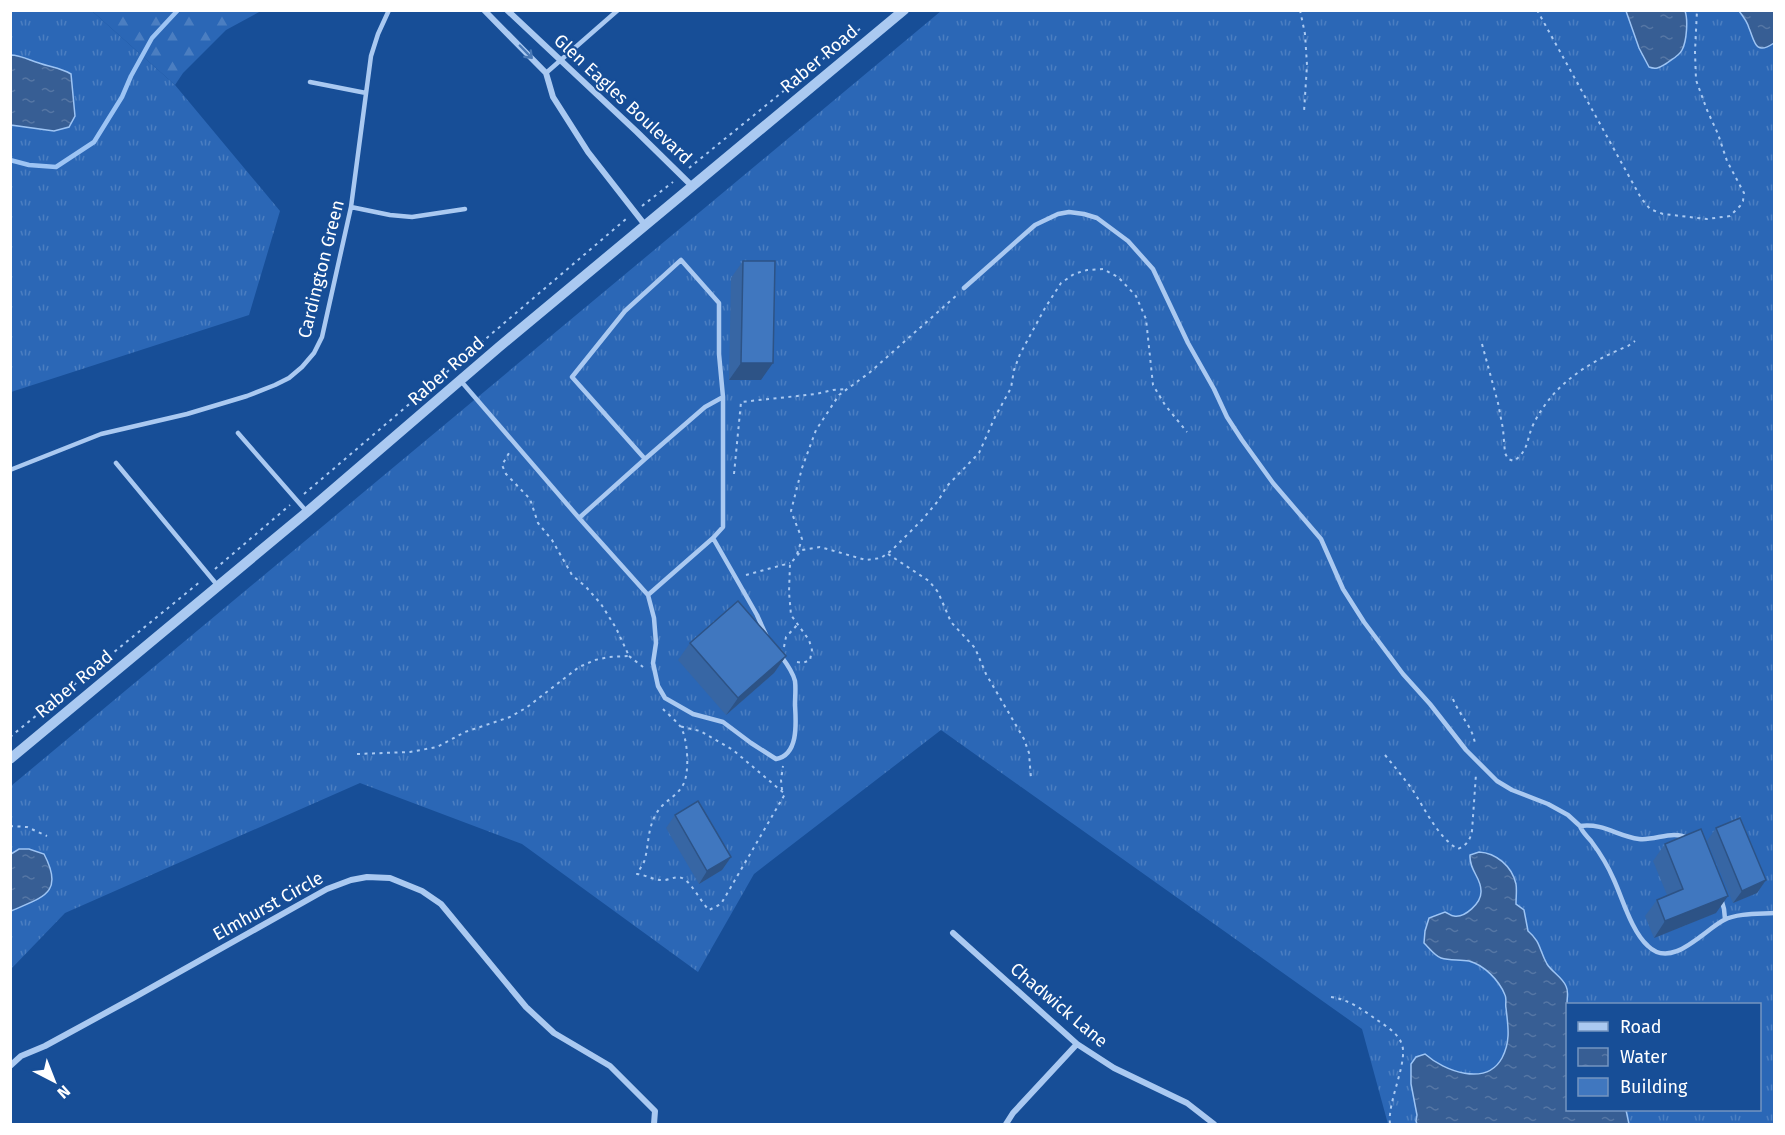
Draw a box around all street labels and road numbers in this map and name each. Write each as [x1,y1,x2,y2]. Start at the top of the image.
street label: Raber Road [776,20,862,98]
street label: Glen Eagles Boulevard [549,29,697,169]
street label: Cardington Green [293,198,349,340]
street label: Raber Road [403,332,489,410]
street label: Raber Road [31,645,117,723]
street label: Elmhurst Circle [209,867,327,945]
street label: Chadwick Lane [1006,958,1112,1052]

